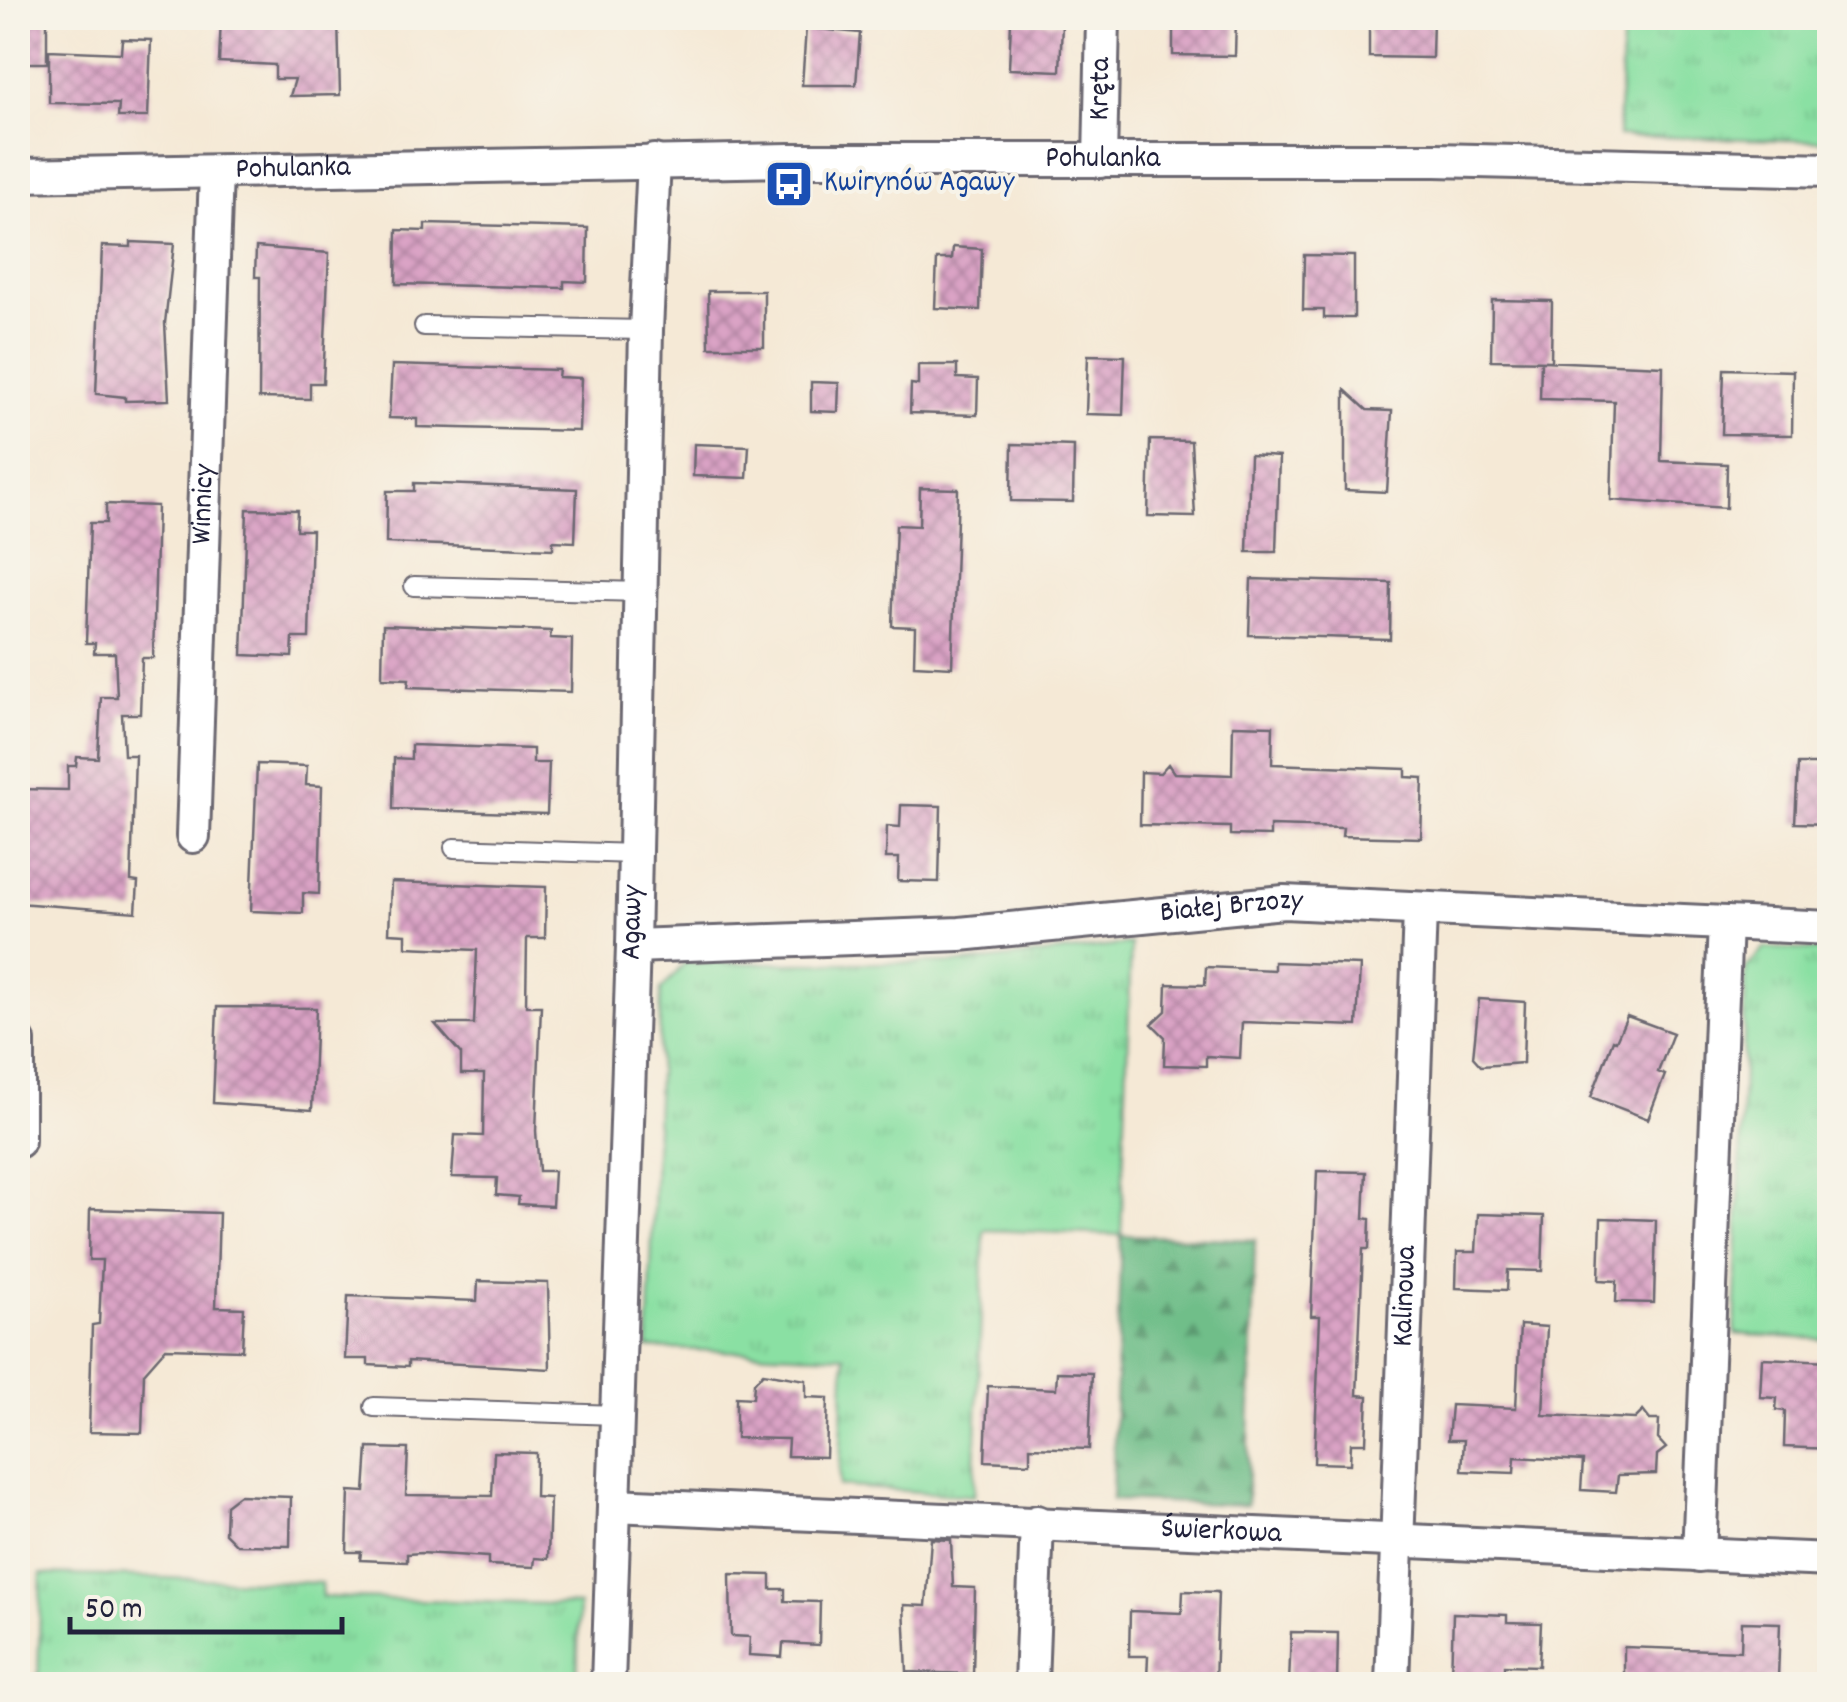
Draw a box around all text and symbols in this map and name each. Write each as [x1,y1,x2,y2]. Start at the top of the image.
street label: Kręta [1079,56,1124,121]
street label: Pohulanka [1045,139,1161,182]
street label: Pohulanka [235,147,352,192]
bus stop icon: Kwirynów Agawy [763,158,815,210]
place label: Kwirynów Agawy [824,163,1015,206]
street label: Winnicy [182,463,227,545]
street label: Białej Brzozy [1158,880,1305,936]
street label: Agawy [611,884,656,961]
street label: Kalinowa [1383,1244,1429,1348]
street label: Świerkowa [1160,1508,1284,1557]
scale bar [70,1572,342,1634]
text: 50 m [85,1590,143,1633]

